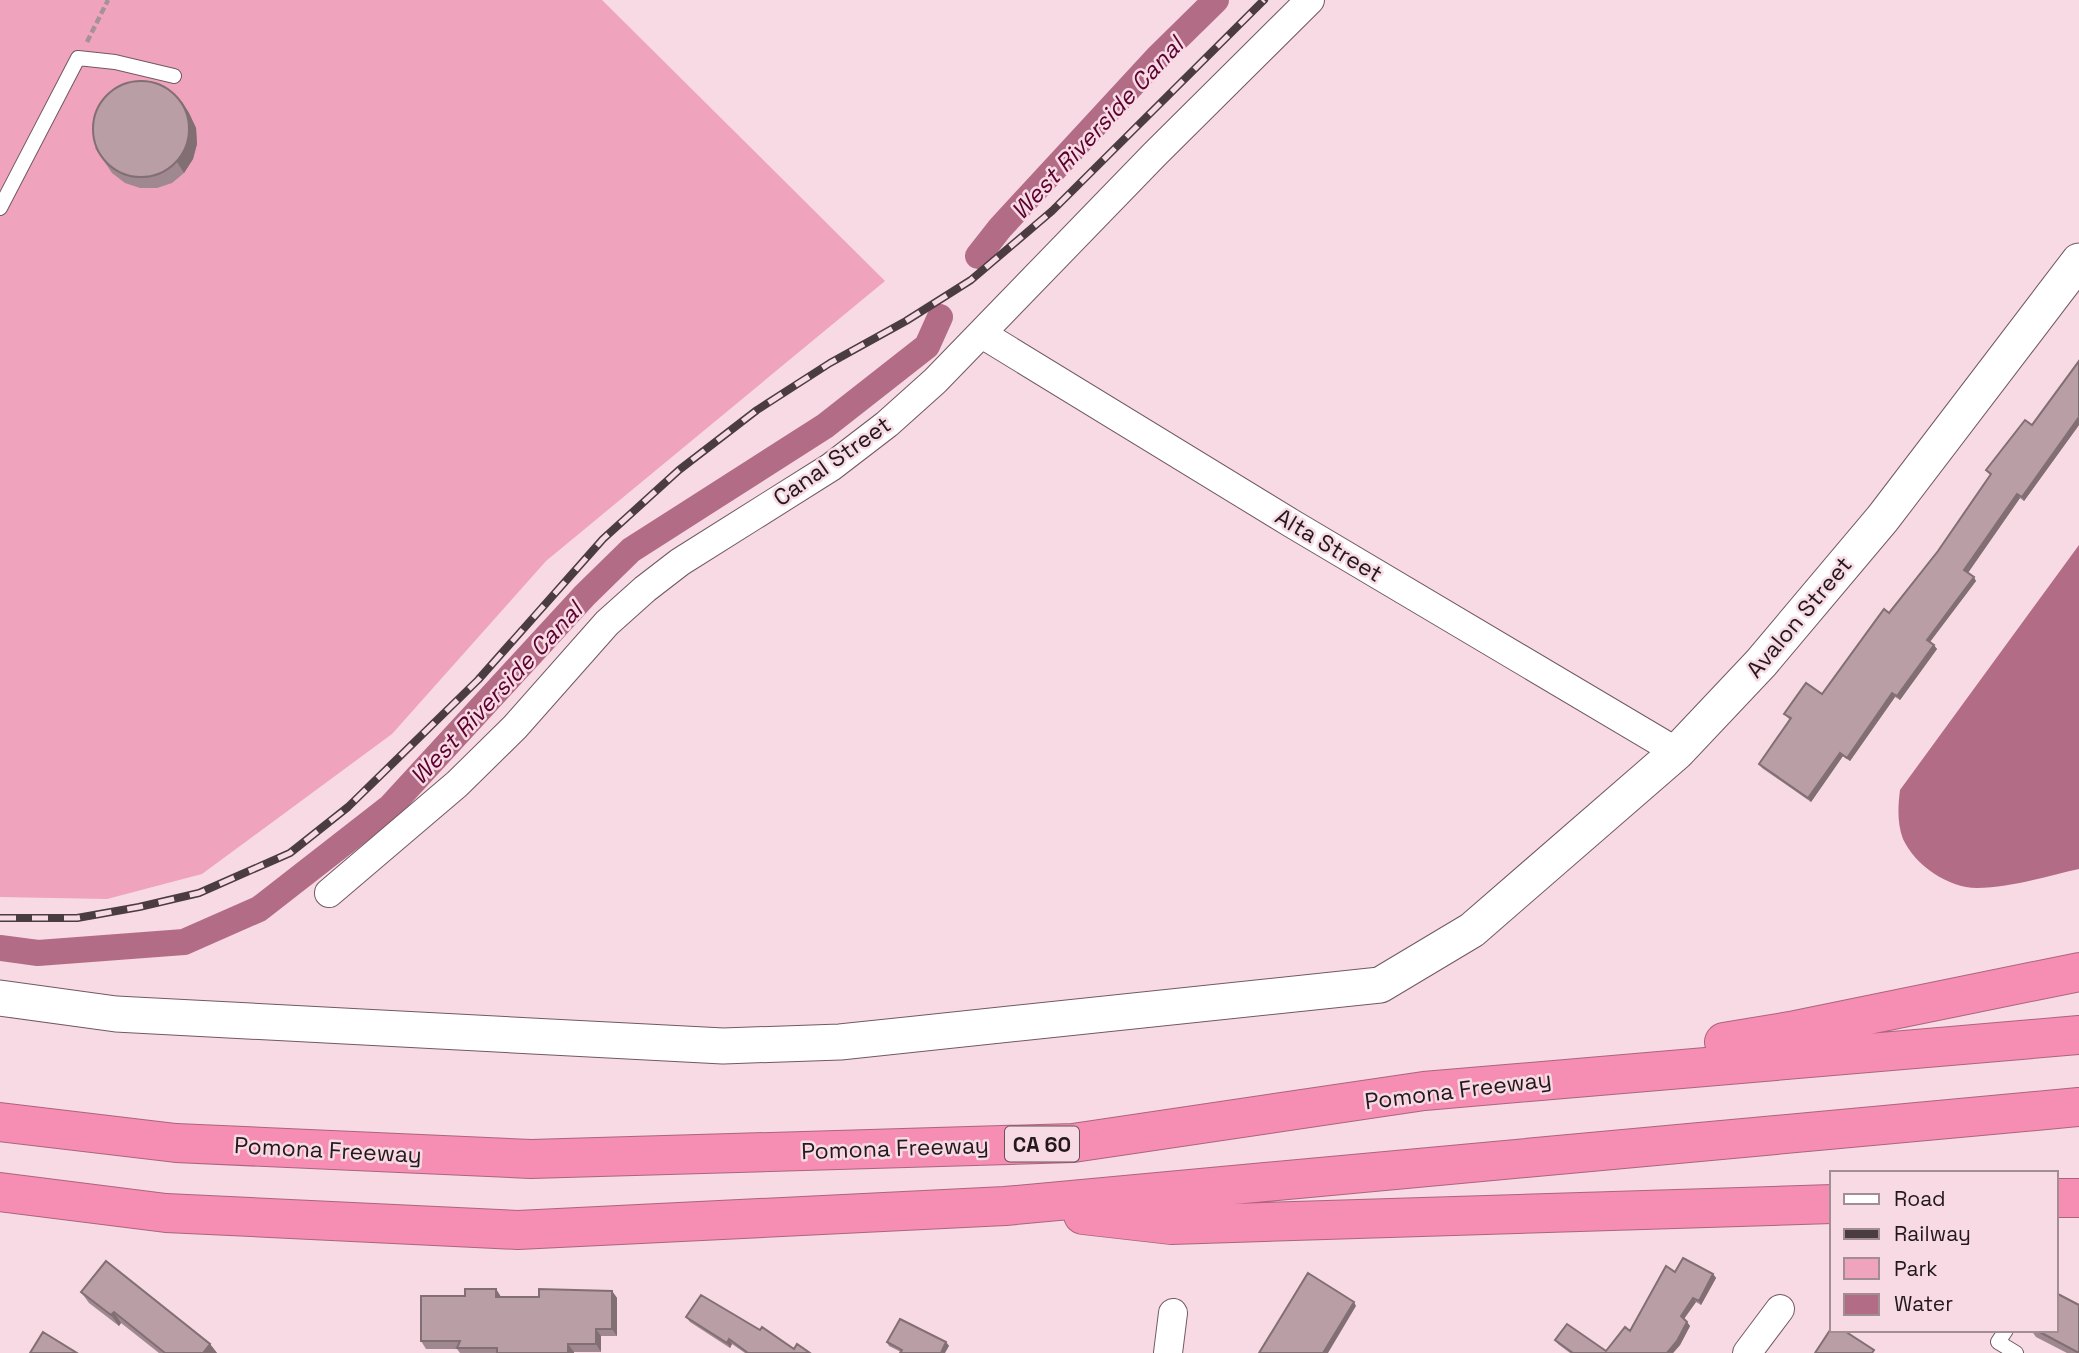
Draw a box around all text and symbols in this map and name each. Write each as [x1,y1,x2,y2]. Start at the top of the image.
water label: West Riverside Canal [1004,28,1192,226]
street label: Canal Street [767,409,897,513]
street label: Alta Street [1270,501,1388,589]
street label: Avalon Street [1739,550,1859,684]
water label: West Riverside Canal [403,593,591,791]
street label: Pomona Freeway [1363,1064,1553,1116]
road number: CA 60 [1005,1126,1079,1162]
street label: Pomona Freeway [233,1130,423,1170]
street label: Pomona Freeway [801,1130,989,1166]
legend [1830,1171,2058,1332]
text: Road [1894,1185,1946,1212]
text: Railway [1894,1220,1971,1247]
text: Park [1894,1255,1938,1282]
text: Water [1894,1290,1953,1317]

